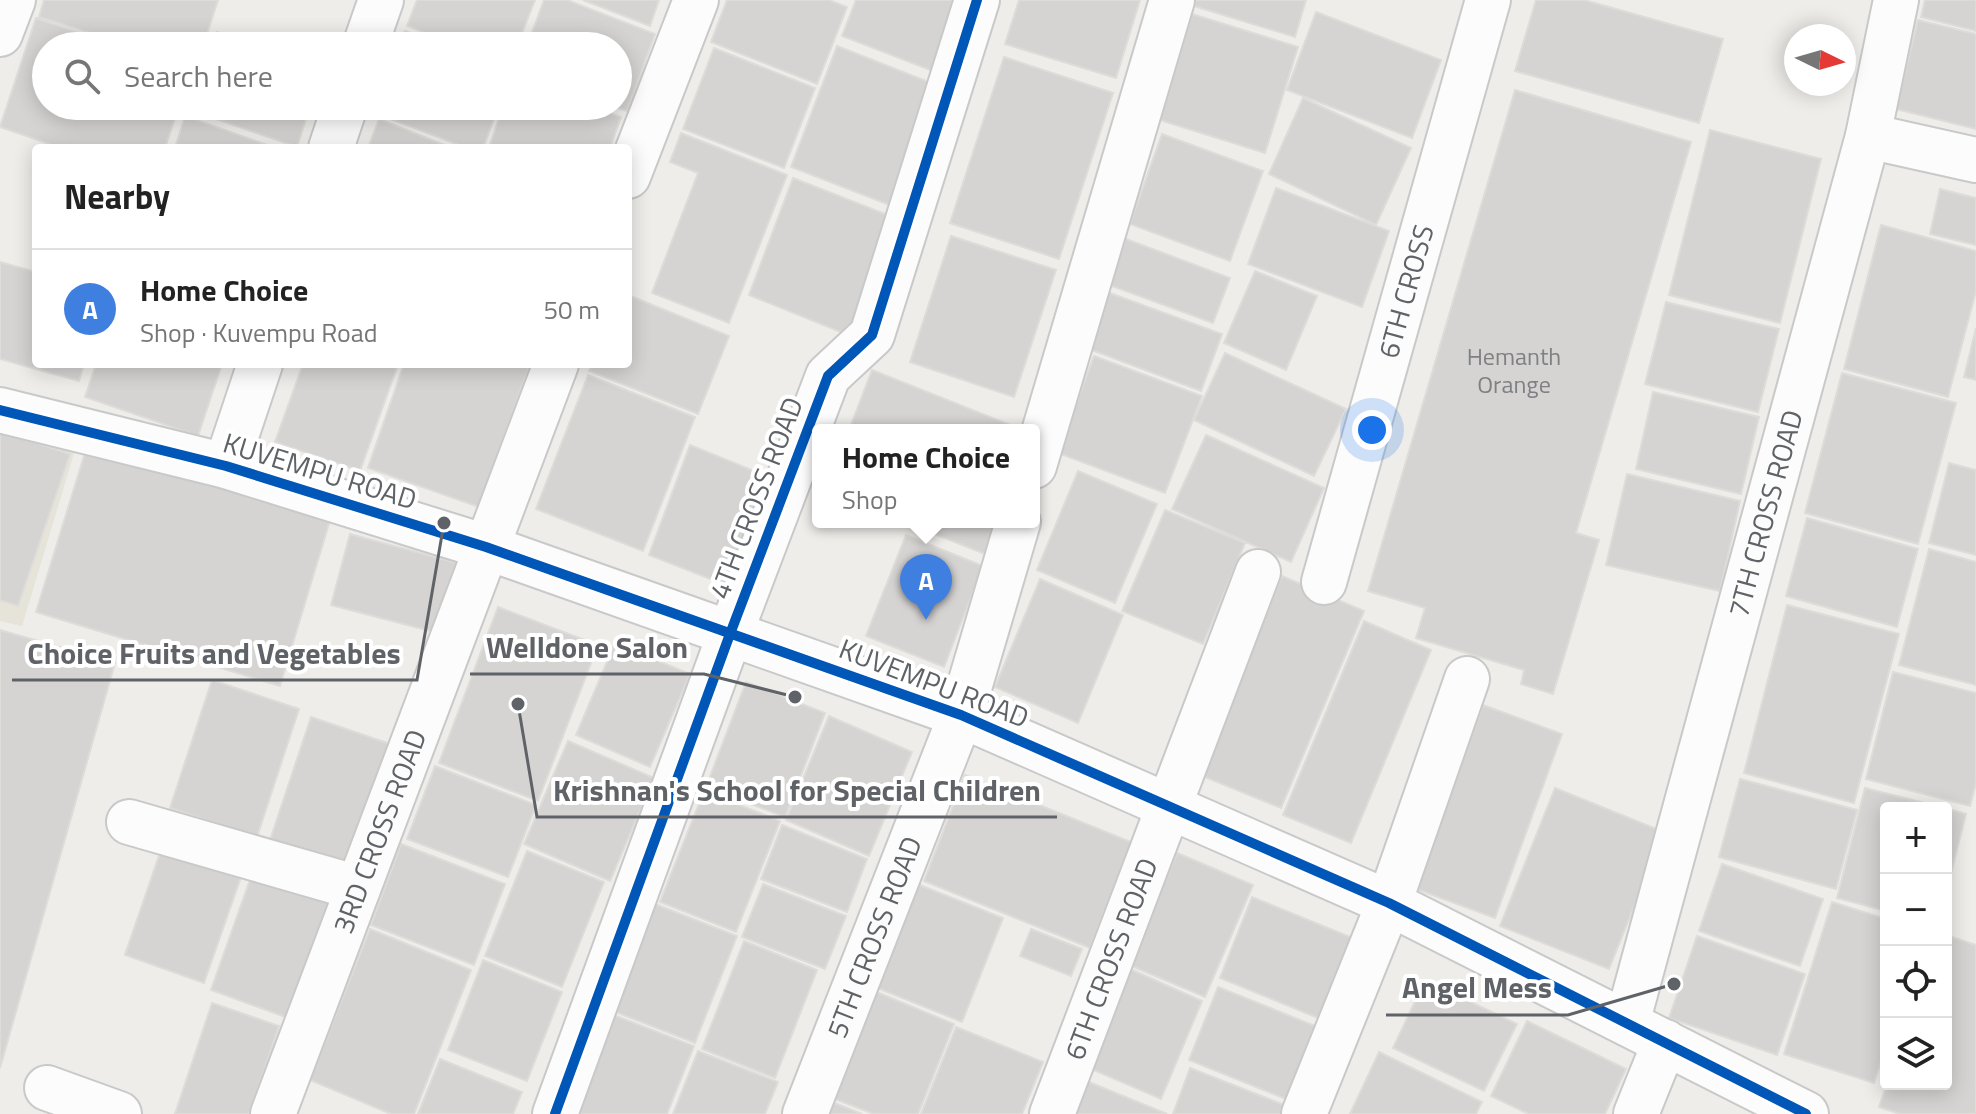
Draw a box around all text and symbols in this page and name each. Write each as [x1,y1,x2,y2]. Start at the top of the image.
north arrow [1784,24,1856,96]
search box [32,32,632,120]
text: Search here [124,53,273,99]
icon: search [60,54,104,98]
text: Nearby [64,170,170,222]
street label: 6TH CROSS [1366,219,1445,363]
text: Home Choice [140,267,308,313]
text: A [82,290,98,329]
text: 50 m [543,290,600,329]
text: Shop · Kuvempu Road [140,313,377,352]
house number: Hemanth Orange [1467,338,1561,402]
street label: 4TH CROSS ROAD [697,391,814,605]
street label: 7TH CROSS ROAD [1716,405,1814,622]
your location [1352,410,1392,450]
street label: KUVEMPU ROAD [218,421,422,520]
popup [812,424,1040,528]
text: Home Choice [842,434,1010,480]
text: Shop [842,480,897,519]
pin: A [900,554,952,620]
callout: Welldone Salon [470,620,704,674]
text: Welldone Salon [486,624,688,670]
callout: Choice Fruits and Vegetables [12,626,417,680]
street label: KUVEMPU ROAD [833,627,1035,738]
text: Choice Fruits and Vegetables [27,630,401,676]
street label: 3RD CROSS ROAD [321,723,437,939]
callout: Krishnan's School for Special Children [537,763,1057,817]
text: Krishnan's School for Special Children [553,767,1041,813]
map controls [1880,802,1952,1090]
button: + [1880,802,1952,874]
street label: 5TH CROSS ROAD [815,830,933,1044]
street label: 6TH CROSS ROAD [1053,851,1168,1066]
button: − [1880,874,1952,946]
button: locate [1880,946,1952,1018]
callout: Angel Mess [1386,961,1568,1015]
text: Angel Mess [1402,964,1552,1010]
button: layers [1880,1018,1952,1090]

